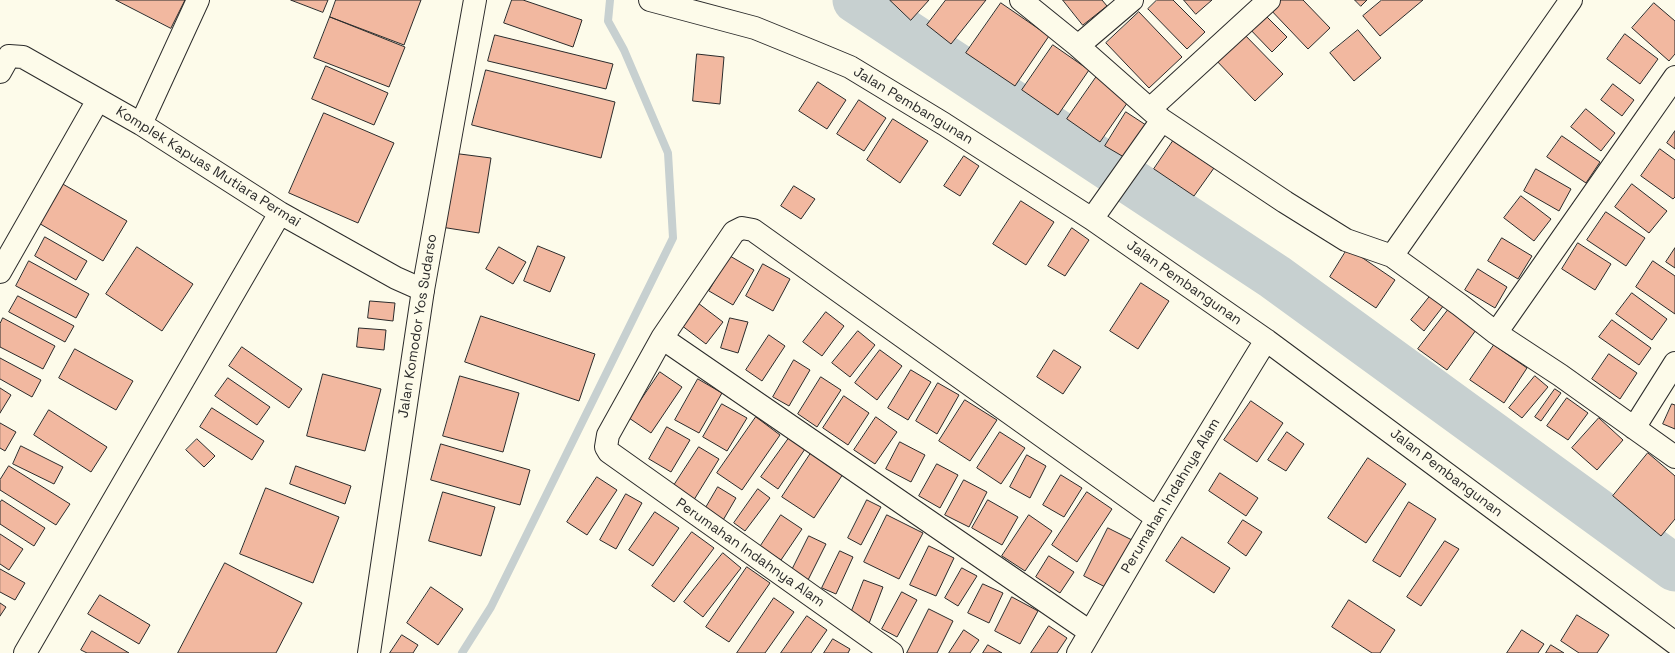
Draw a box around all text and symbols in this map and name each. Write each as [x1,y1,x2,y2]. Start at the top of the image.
street label: Jalan Pembangunan [850,64,976,148]
street label: Komplek Kapuas Mutiara Permai [113,103,303,231]
street label: Jalan Komodor Yos Sudarso [395,233,441,419]
street label: Jalan Pembangunan [1123,237,1245,329]
street label: Perumahan Indahnya Alam [1118,415,1224,577]
street label: Jalan Pembangunan [1386,425,1506,521]
street label: Perumahan Indahnya Alam [672,495,828,611]

